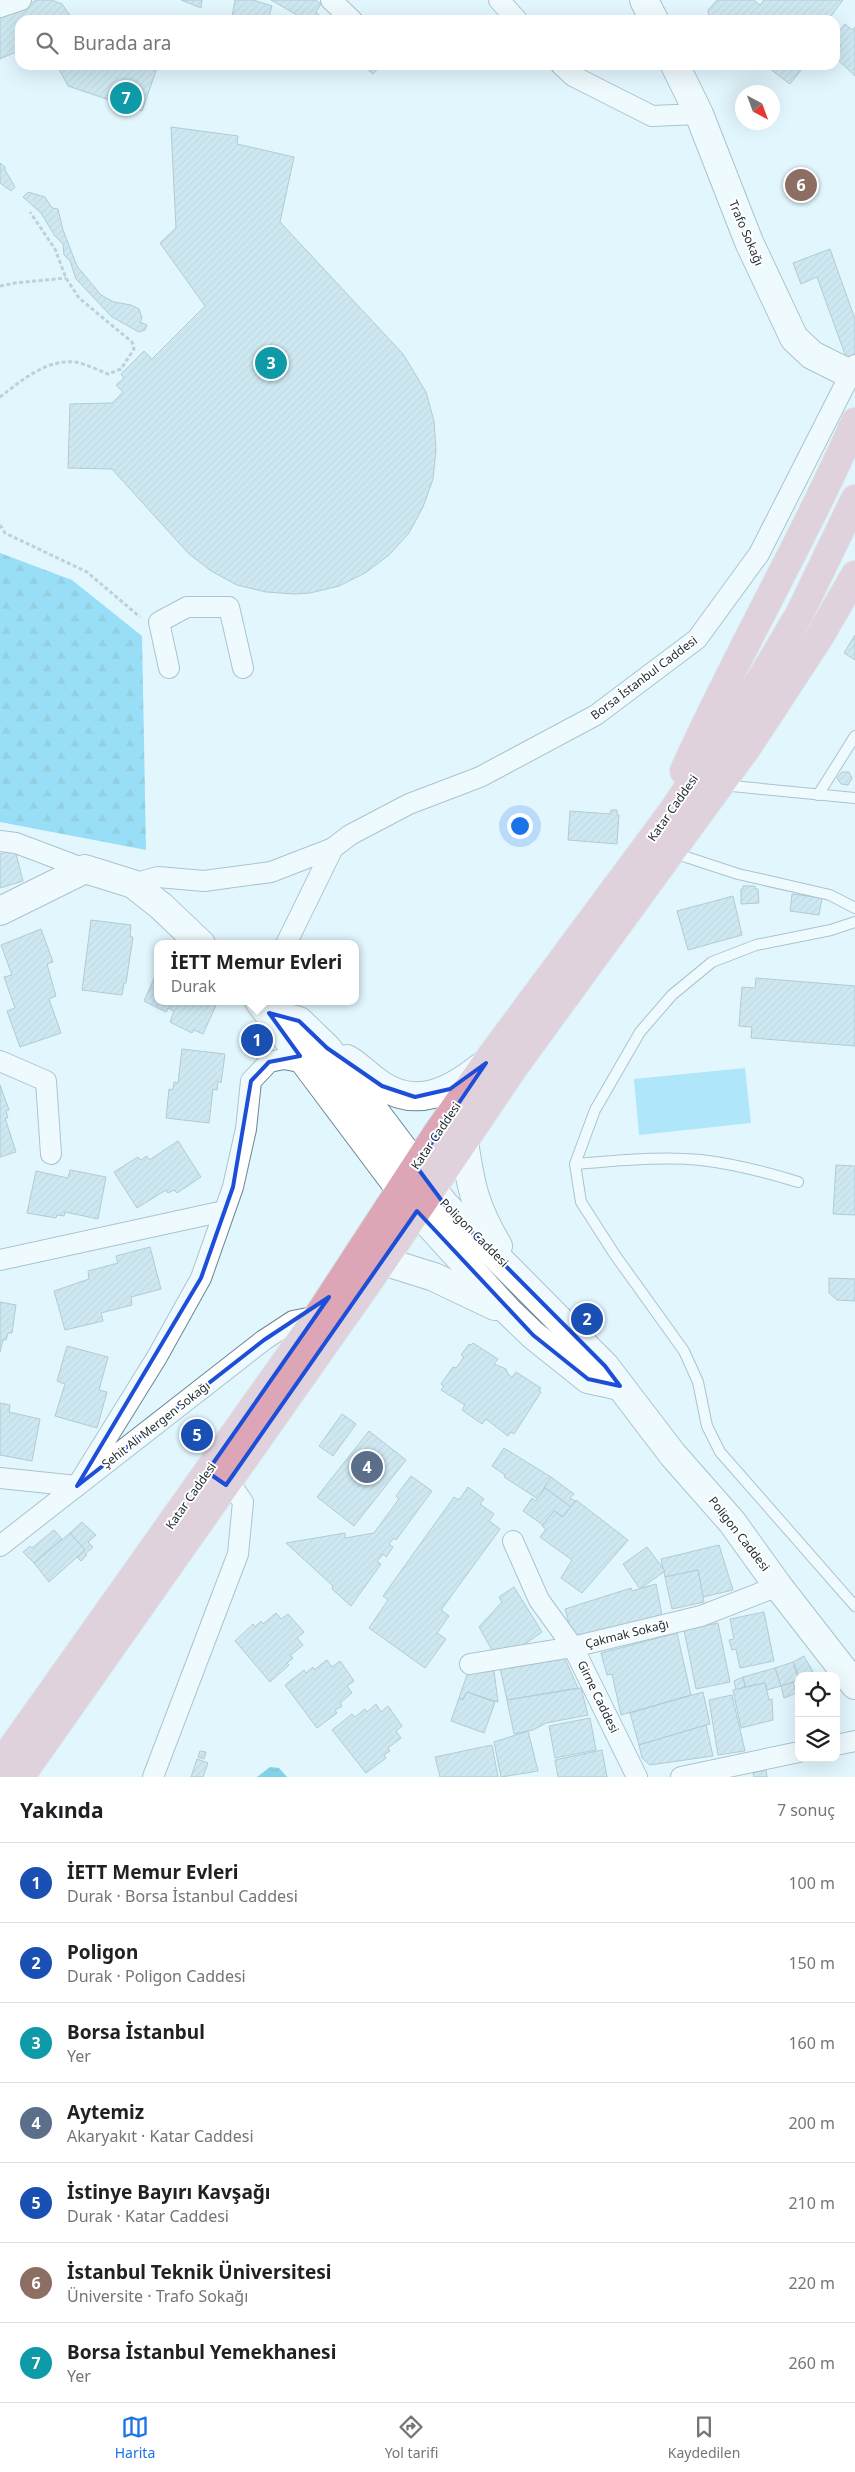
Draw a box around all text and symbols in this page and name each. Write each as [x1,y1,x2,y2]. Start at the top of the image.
search box [15,15,840,70]
icon: search [33,29,61,57]
text: Burada ara [73,30,171,56]
pin: 7 [110,79,142,117]
north arrow [735,85,780,130]
pin: 6 [785,166,817,204]
street label: Trafo Sokağı [725,197,768,268]
pin: 3 [255,344,287,382]
street label: Borsa İstanbul Caddesi [587,632,701,723]
street label: Katar Caddesi [643,771,702,845]
your location [507,813,533,839]
popup [154,940,359,1005]
text: İETT Memur Evleri [171,949,342,975]
text: Durak [171,975,216,997]
pin: 1 [241,1021,273,1059]
street label: Katar Caddesi [407,1099,464,1173]
street label: Poligon Caddesi [436,1195,512,1271]
pin: 2 [571,1300,603,1338]
street label: Şehit Ali Mergen Sokağı [98,1377,213,1472]
pin: 5 [181,1416,213,1454]
pin: 4 [351,1448,383,1486]
street label: Katar Caddesi [161,1459,220,1533]
street label: Poligon Caddesi [705,1493,774,1575]
street label: Çakmak Sokağı [583,1615,670,1652]
street label: Girne Caddesi [574,1658,623,1736]
map controls [795,1672,840,1762]
button: locate [795,1672,840,1717]
button: layers [795,1717,840,1762]
text: Yakında [20,1796,103,1824]
text: 7 sonuç [777,1799,835,1821]
text: İETT Memur Evleri [67,1859,239,1885]
text: 1 [31,1872,41,1894]
text: 100 m [788,1872,835,1894]
text: Durak · Borsa İstanbul Caddesi [67,1885,298,1907]
text: Poligon [67,1939,138,1965]
text: 2 [31,1952,41,1974]
text: 150 m [788,1952,835,1974]
text: Durak · Poligon Caddesi [67,1965,246,1987]
text: Borsa İstanbul [67,2019,205,2045]
text: 3 [31,2032,41,2054]
text: 160 m [788,2032,835,2054]
text: Yer [67,2045,91,2067]
text: Aytemiz [67,2099,144,2125]
text: 4 [31,2112,41,2134]
text: 200 m [788,2112,835,2134]
text: Akaryakıt · Katar Caddesi [67,2125,254,2147]
text: İstinye Bayırı Kavşağı [67,2179,270,2205]
text: 5 [31,2192,41,2214]
text: 210 m [788,2192,835,2214]
text: Durak · Katar Caddesi [67,2205,229,2227]
text: İstanbul Teknik Üniversitesi [67,2259,331,2285]
text: 6 [31,2272,41,2294]
text: 220 m [788,2272,835,2294]
text: Üniversite · Trafo Sokağı [67,2285,248,2307]
text: Borsa İstanbul Yemekhanesi [67,2339,336,2365]
text: 7 [31,2352,41,2374]
text: 260 m [788,2352,835,2374]
text: Yer [67,2365,91,2387]
tab: Harita [115,2413,155,2462]
tab: Yol tarifi [385,2413,438,2462]
tab: Kaydedilen [668,2413,740,2462]

